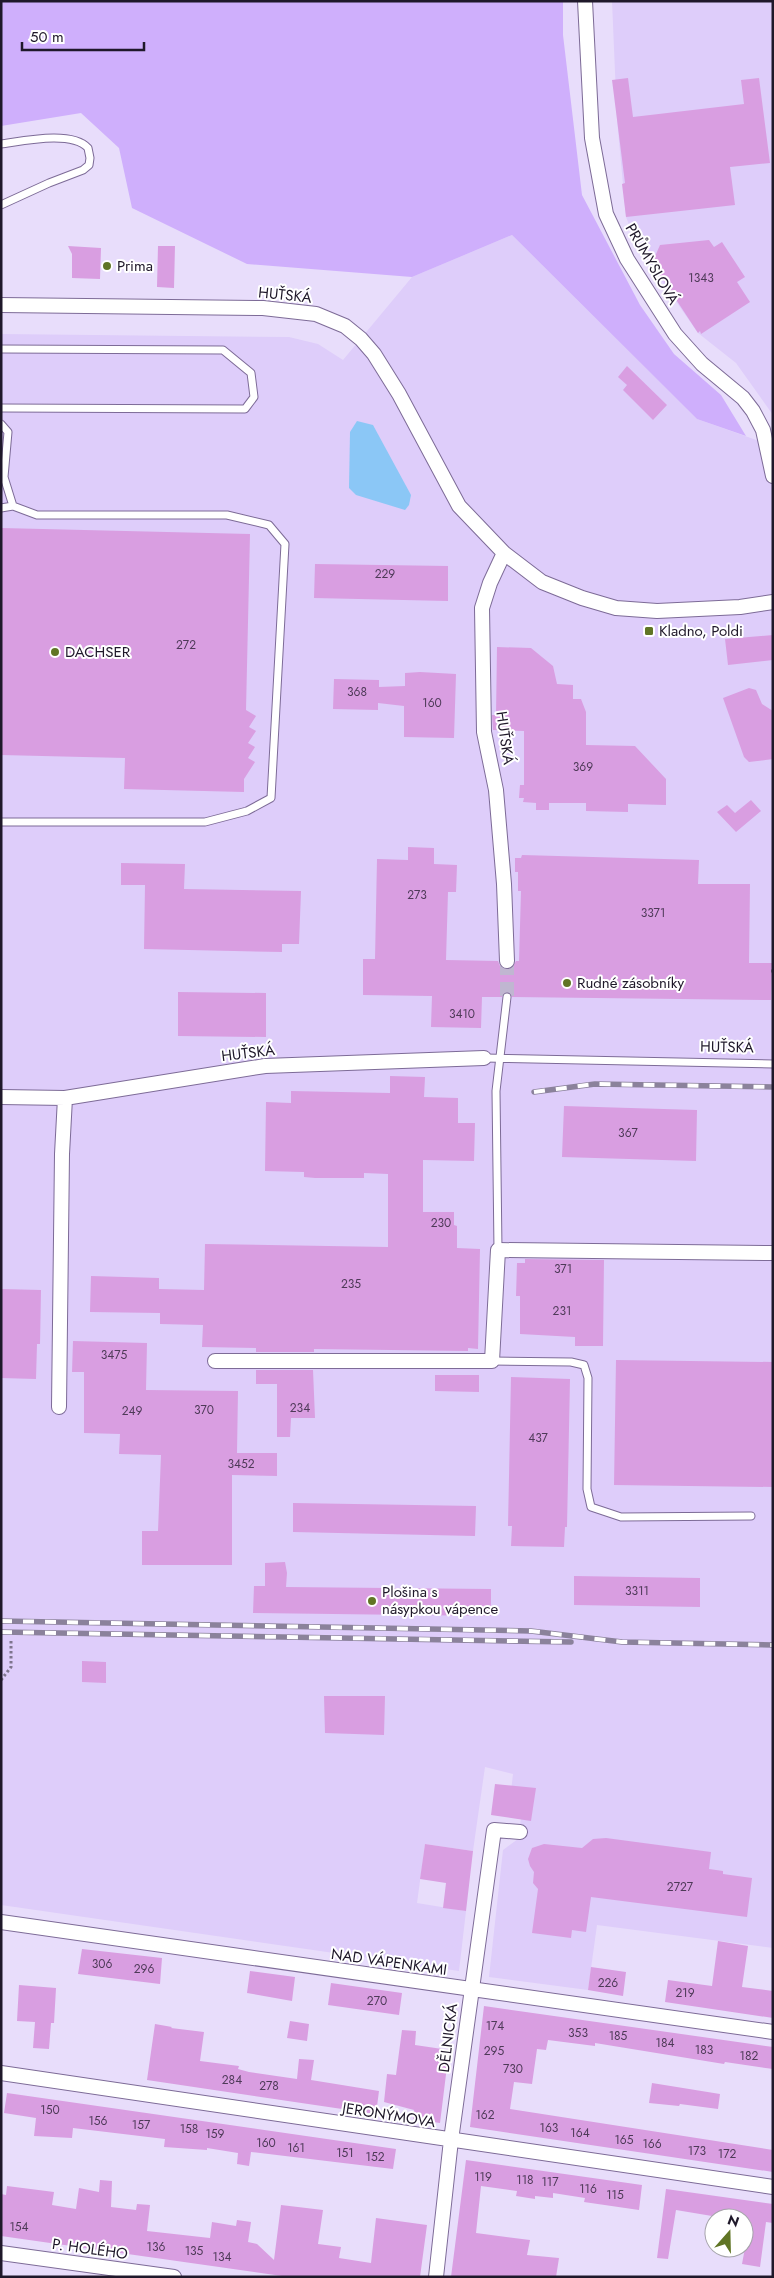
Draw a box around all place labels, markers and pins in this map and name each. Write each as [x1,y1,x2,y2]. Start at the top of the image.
place label: Prima [117,255,153,277]
marker: Prima [101,260,113,272]
place label: Kladno, Poldi [659,620,743,642]
marker: Kladno, Poldi [643,625,655,637]
place label: DACHSER [65,641,131,663]
marker: DACHSER [49,646,61,658]
place label: Rudné zásobníky [577,972,684,994]
marker: Rudné zásobníky [561,977,573,989]
place label: Plošina s násypkou vápence [382,1581,498,1620]
marker: Plošina s násypkou vápence [366,1595,378,1607]

